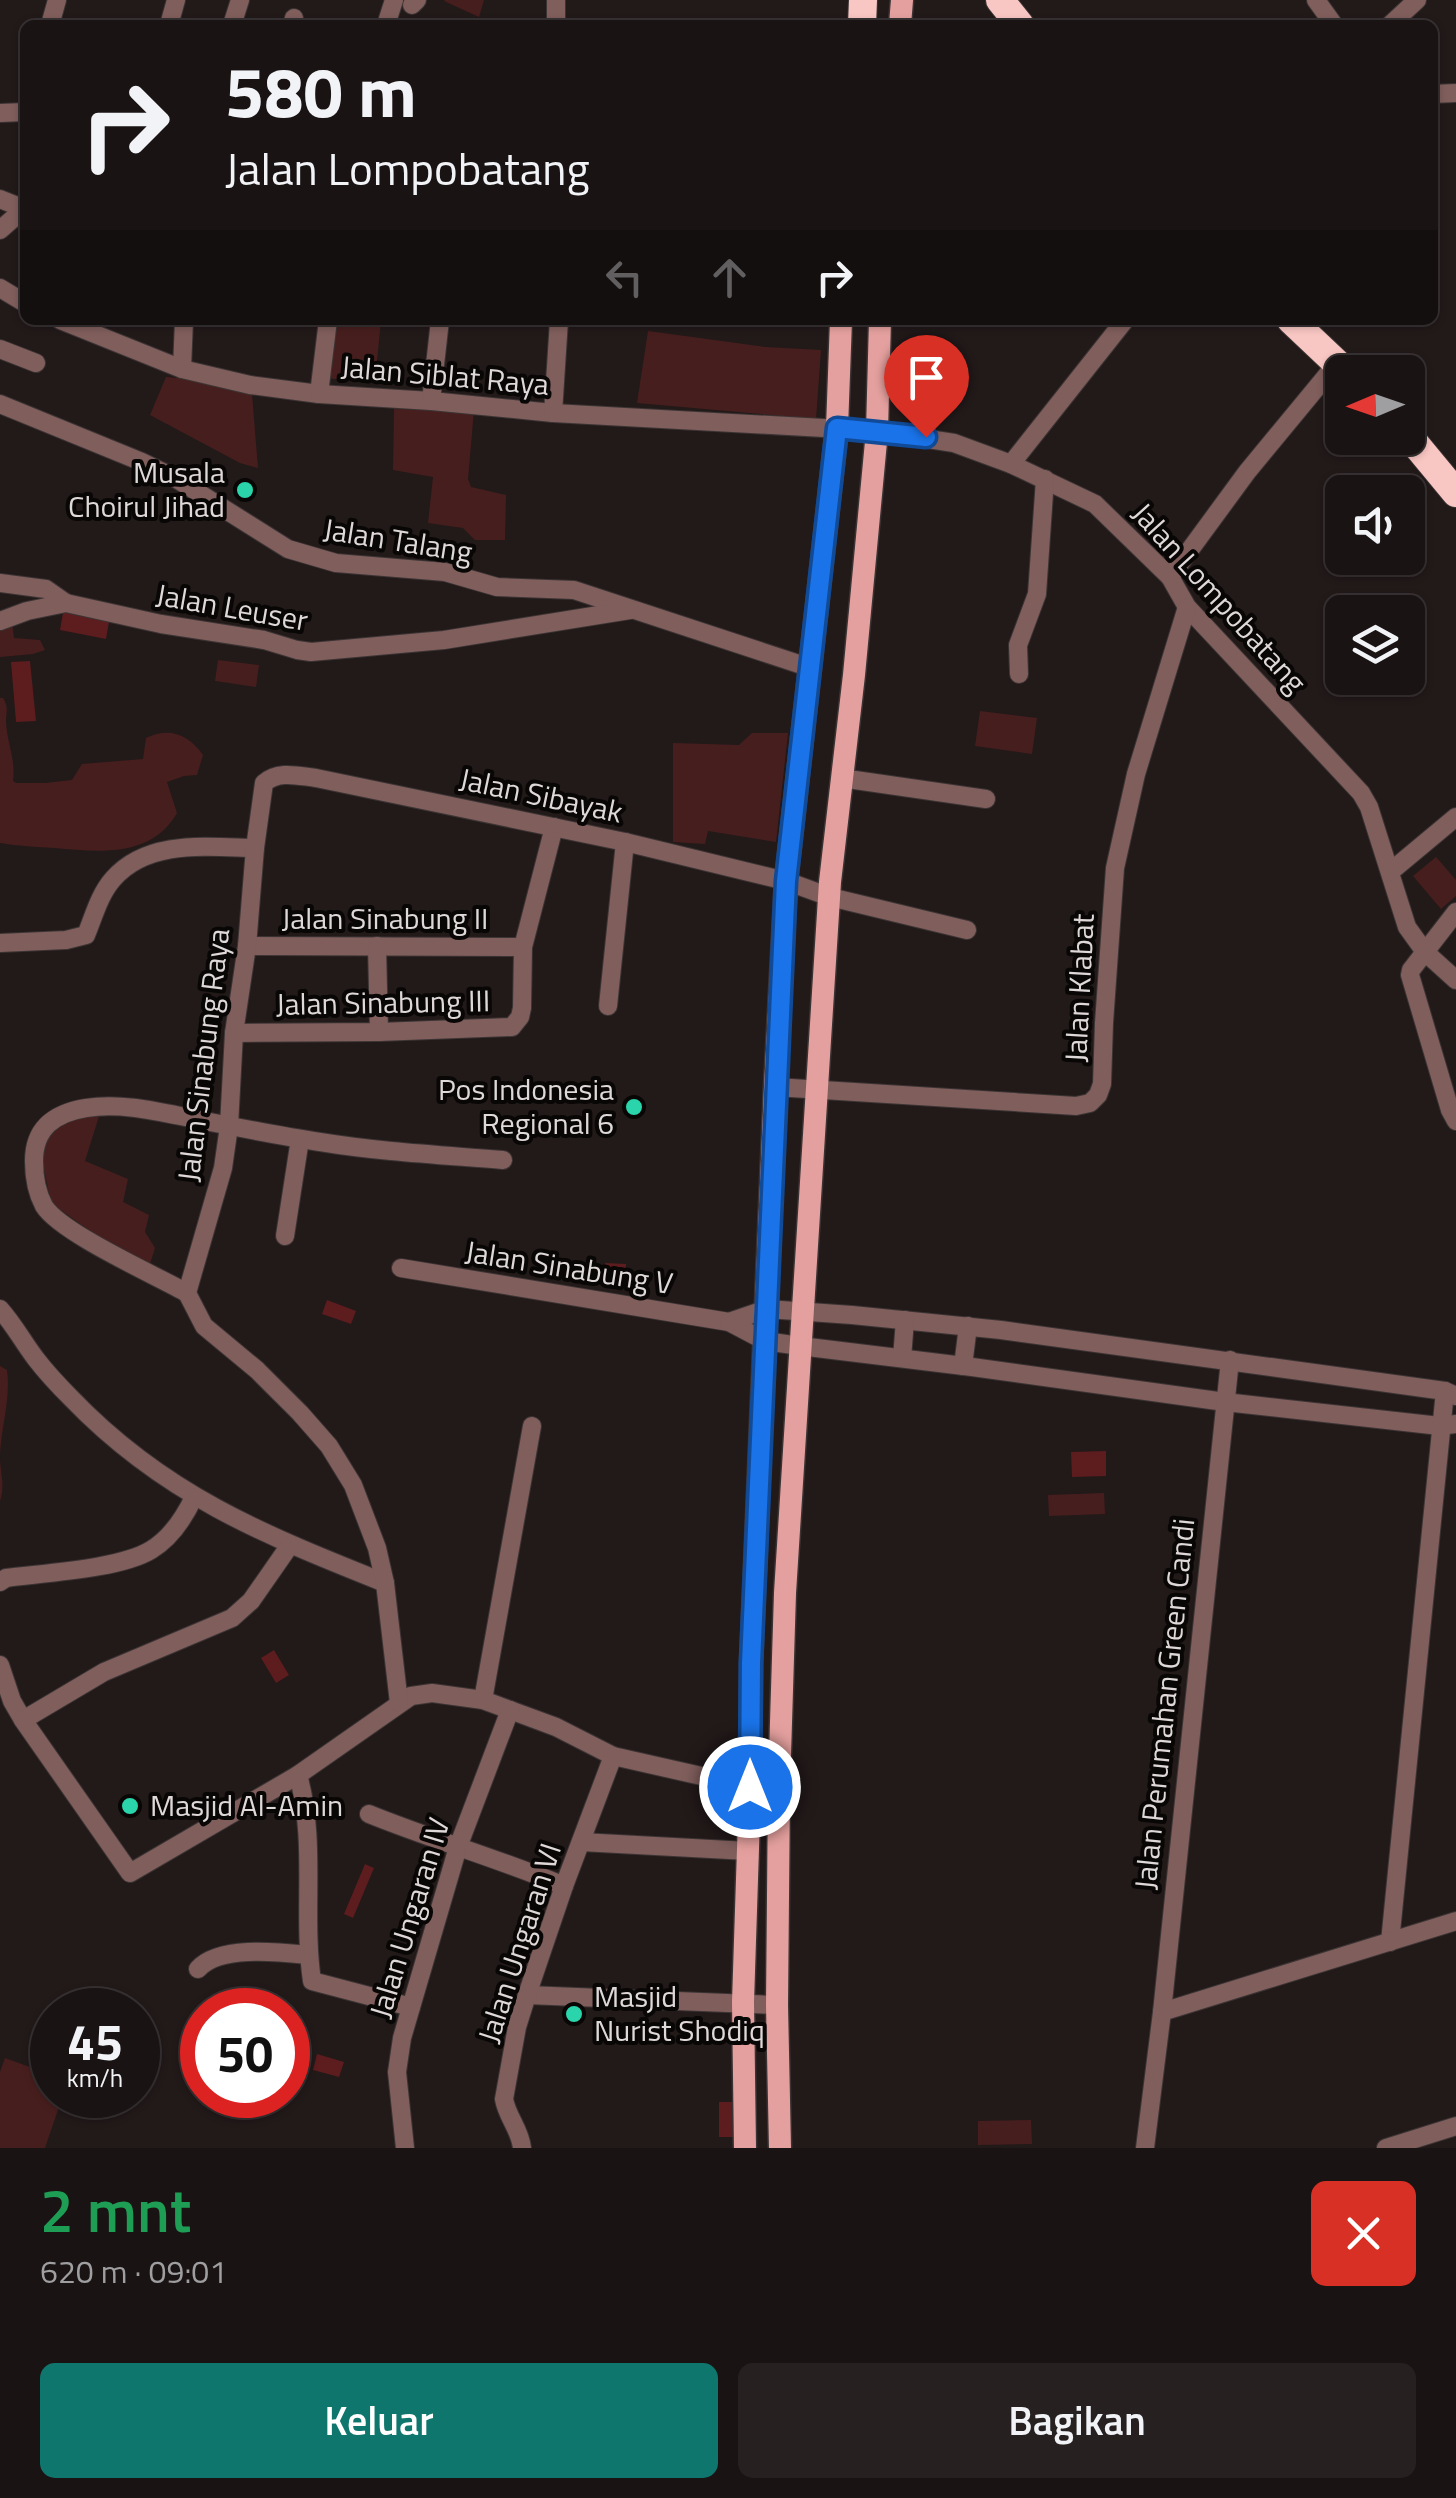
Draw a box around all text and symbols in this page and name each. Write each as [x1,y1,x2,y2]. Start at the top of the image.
text: 580 m [225,38,417,144]
icon: right [60,60,190,190]
text: Jalan Lompobatang [225,134,590,202]
icon: left [597,250,652,305]
icon: ahead [702,250,757,305]
icon: right [807,250,862,305]
pin [884,335,969,438]
street label: Jalan Siblat Raya [339,343,551,407]
icon: arrive [899,350,954,405]
north arrow [1325,355,1425,455]
map controls [1325,355,1425,695]
place label: Musala Choirul Jihad [68,449,225,529]
button: sound [1325,475,1425,575]
marker: Musala Choirul Jihad [234,479,256,501]
street label: Jalan Lompobatang [1121,492,1318,703]
street label: Jalan Talang [320,506,476,574]
street label: Jalan Leuser [153,571,312,643]
button: layers [1325,595,1425,695]
street label: Jalan Sibayak [455,755,627,835]
street label: Jalan Sinabung II [282,895,488,941]
street label: Jalan Klabat [1052,912,1106,1063]
street label: Jalan Sinabung Raya [165,926,241,1184]
street label: Jalan Sinabung III [275,977,491,1027]
place label: Pos Indonesia Regional 6 [438,1066,614,1146]
marker: Pos Indonesia Regional 6 [623,1096,645,1118]
street label: Jalan Sinabung V [462,1228,676,1306]
street label: Jalan Perumahan Green Candi [1122,1516,1206,1892]
position arrow [698,1735,802,1839]
place label: Masjid Al-Amin [150,1782,343,1828]
marker: Masjid Al-Amin [119,1795,141,1817]
street label: Jalan Ungaran IV [357,1812,461,2024]
street label: Jalan Ungaran VI [465,1837,573,2048]
place label: Masjid Nurist Shodiq [594,1973,765,2053]
speed limit sign: 50 [180,1988,310,2118]
text: 45 [67,2003,123,2079]
marker: Masjid Nurist Shodiq [563,2003,585,2025]
text: km/h [67,2059,123,2097]
text: 2 mnt [40,2164,191,2255]
button: close [1311,2181,1416,2286]
text: 620 m · 09:01 [40,2247,227,2295]
button: Keluar [40,2363,718,2478]
button: Bagikan [738,2363,1416,2478]

